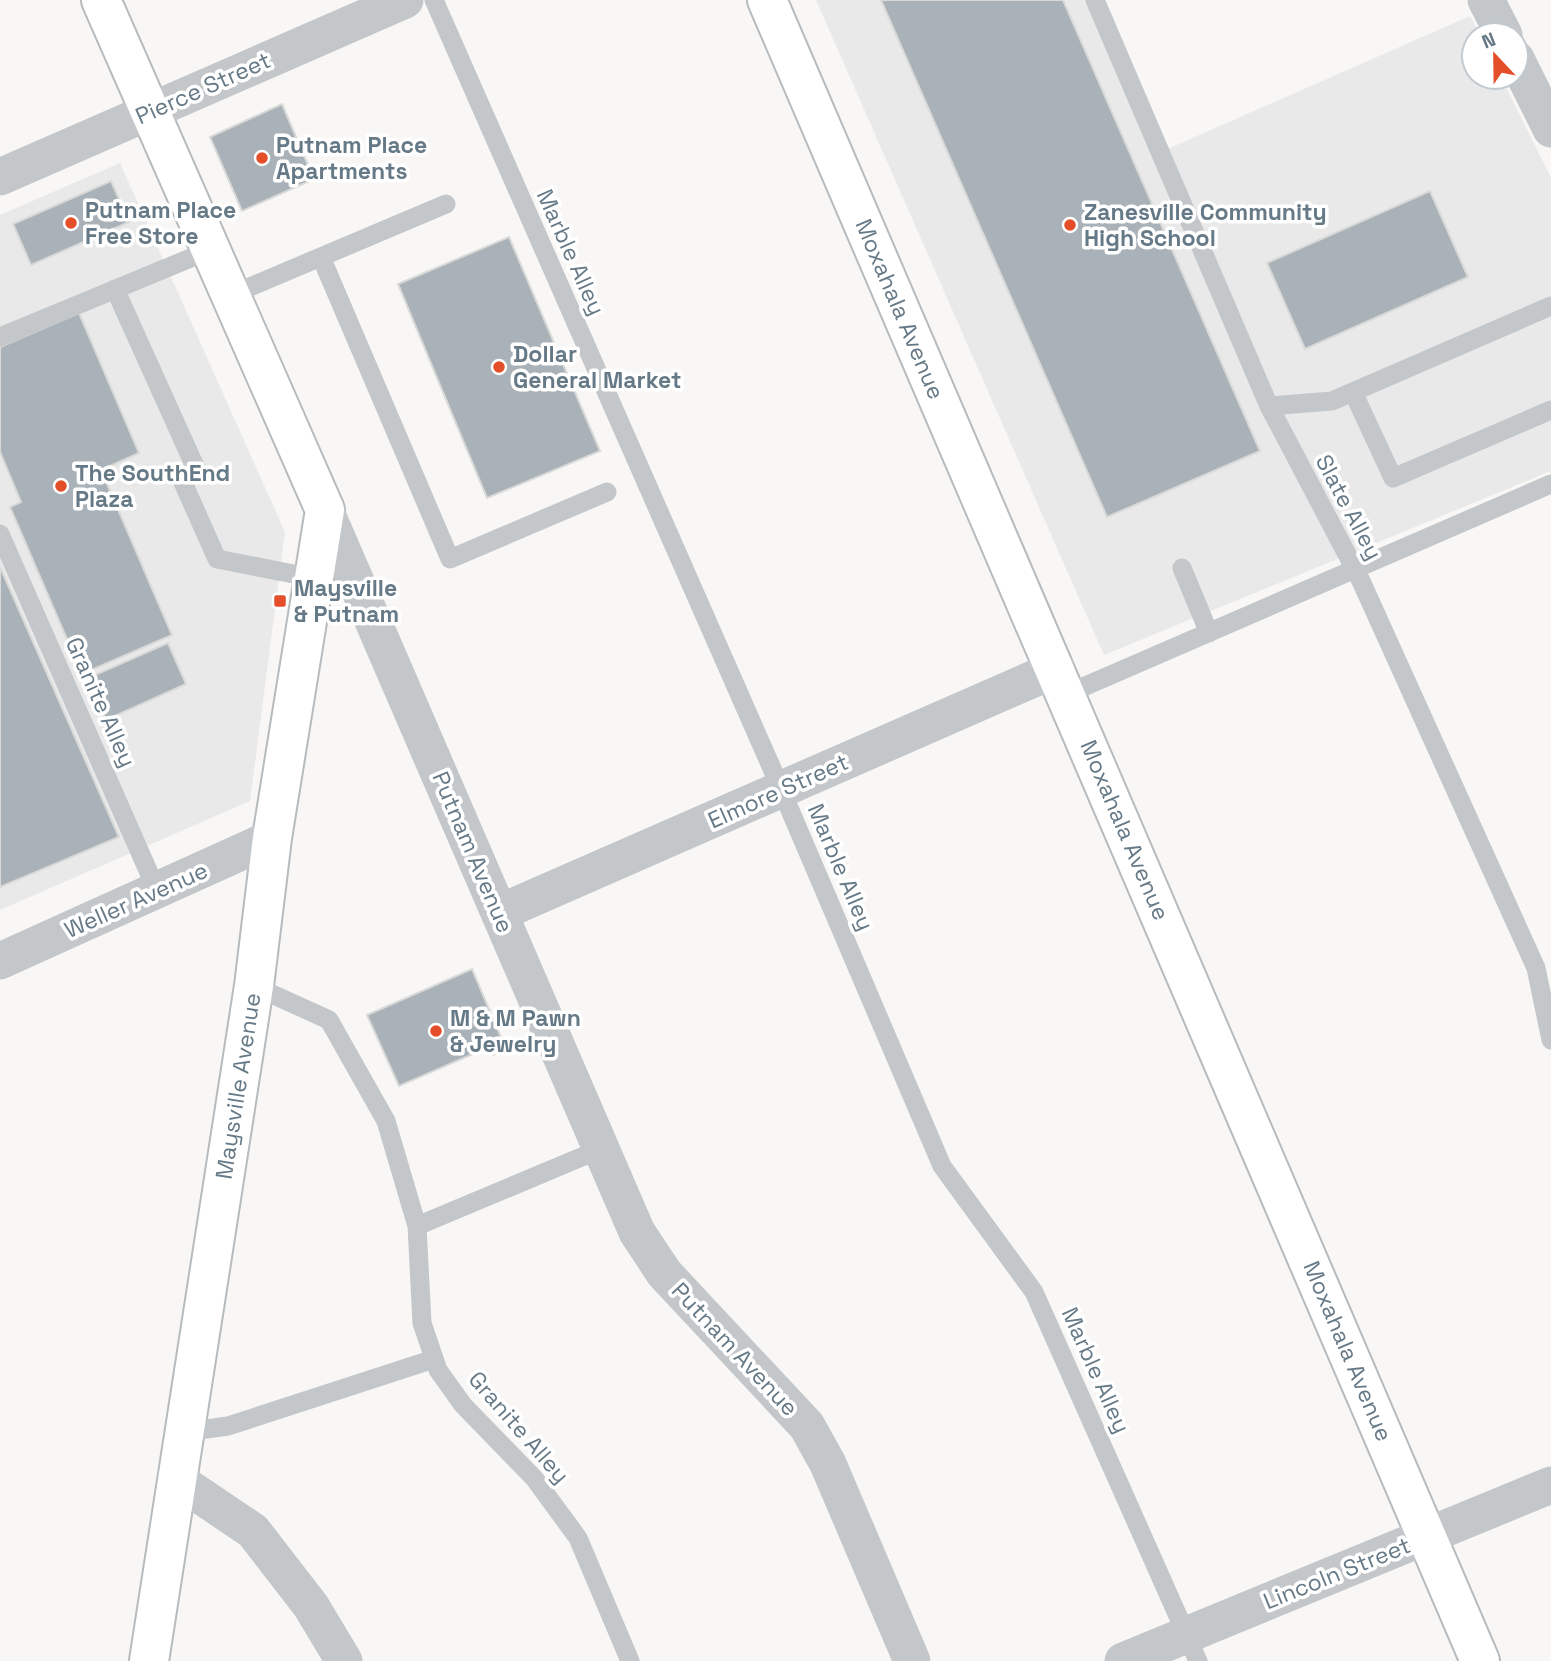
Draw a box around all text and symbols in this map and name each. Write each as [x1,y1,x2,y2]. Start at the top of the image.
north arrow [1460,21,1530,91]
text: N [1478,27,1499,55]
street label: Pierce Street [131,45,275,131]
place label: Putnam Place Apartments [276,130,427,186]
marker: Putnam Place Apartments [254,150,270,166]
street label: Marble Alley [530,184,612,320]
place label: Putnam Place Free Store [85,195,236,251]
place label: Zanesville Community High School [1084,197,1327,253]
street label: Moxahala Avenue [848,214,952,404]
marker: Putnam Place Free Store [63,215,79,231]
marker: Zanesville Community High School [1062,217,1078,233]
place label: Dollar General Market [513,339,681,395]
marker: Dollar General Market [491,359,507,375]
street label: Slate Alley [1309,449,1389,565]
place label: The SouthEnd Plaza [75,458,230,514]
marker: The SouthEnd Plaza [53,478,69,494]
place label: Maysville & Putnam [294,573,399,629]
marker: Maysville & Putnam [272,593,288,609]
street label: Granite Alley [59,632,143,772]
street label: Moxahala Avenue [1073,735,1177,925]
street label: Elmore Street [703,747,853,835]
street label: Putnam Avenue [426,767,520,937]
street label: Marble Alley [801,799,881,935]
street label: Weller Avenue [60,855,212,945]
street label: Maysville Avenue [208,991,268,1181]
place label: M & M Pawn & Jewelry [450,1003,581,1059]
marker: M & M Pawn & Jewelry [428,1023,444,1039]
street label: Moxahala Avenue [1296,1256,1400,1446]
street label: Putnam Avenue [665,1276,805,1422]
street label: Marble Alley [1055,1302,1137,1438]
street label: Granite Alley [462,1365,576,1489]
street label: Lincoln Street [1259,1530,1415,1616]

